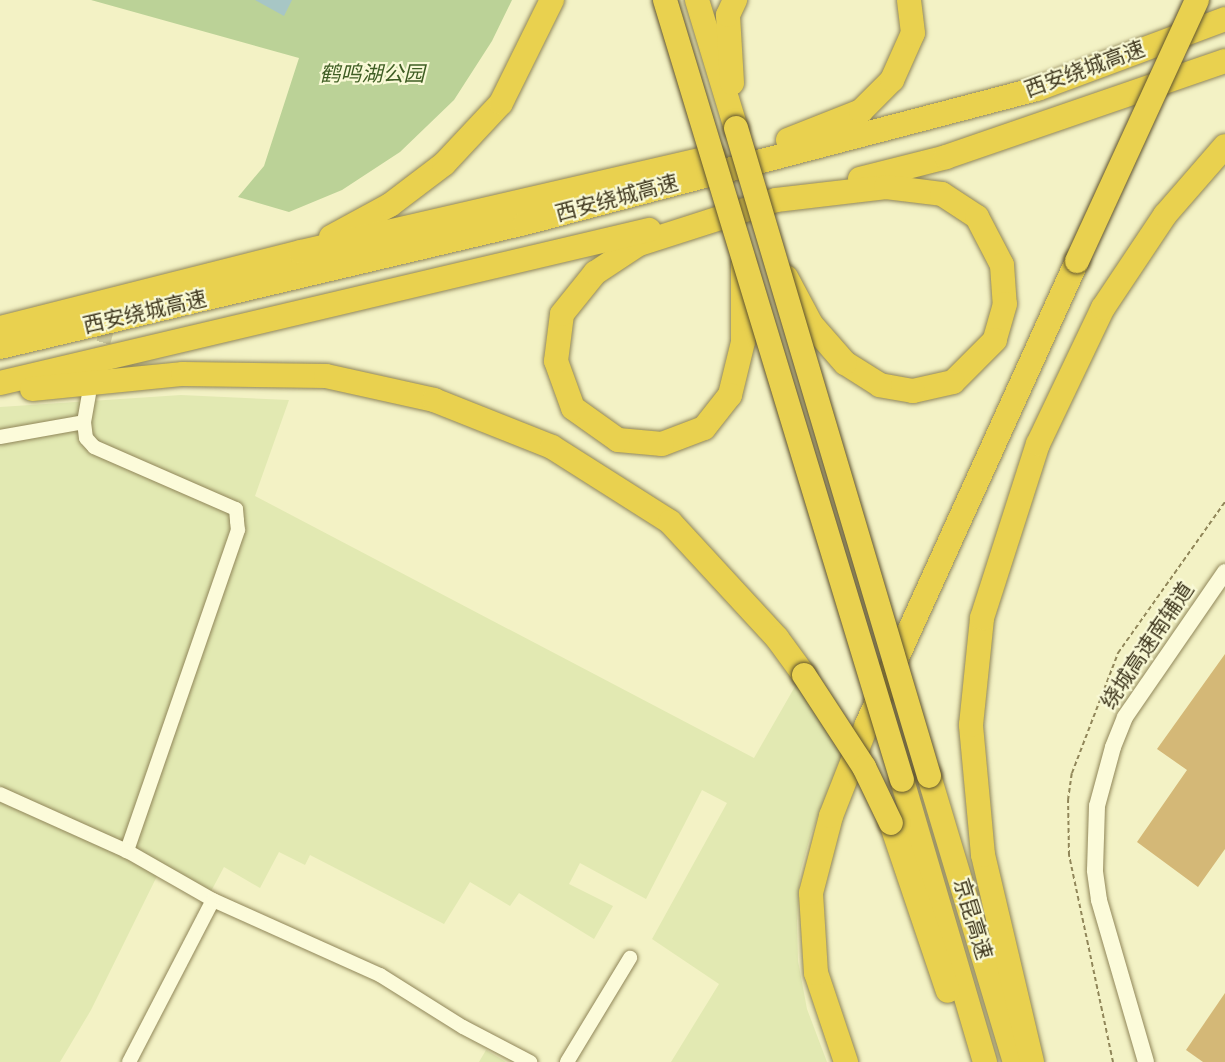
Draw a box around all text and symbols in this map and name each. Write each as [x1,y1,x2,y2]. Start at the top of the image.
street label: 西安绕城高速 [1021,37,1149,103]
park label: 鹤鸣湖公园 [320,62,424,88]
street label: 西安绕城高速 [553,171,681,227]
street label: 西安绕城高速 [81,287,209,339]
street label: 绕城高速南辅道 [1096,578,1200,714]
street label: 京昆高速 [948,875,996,963]

